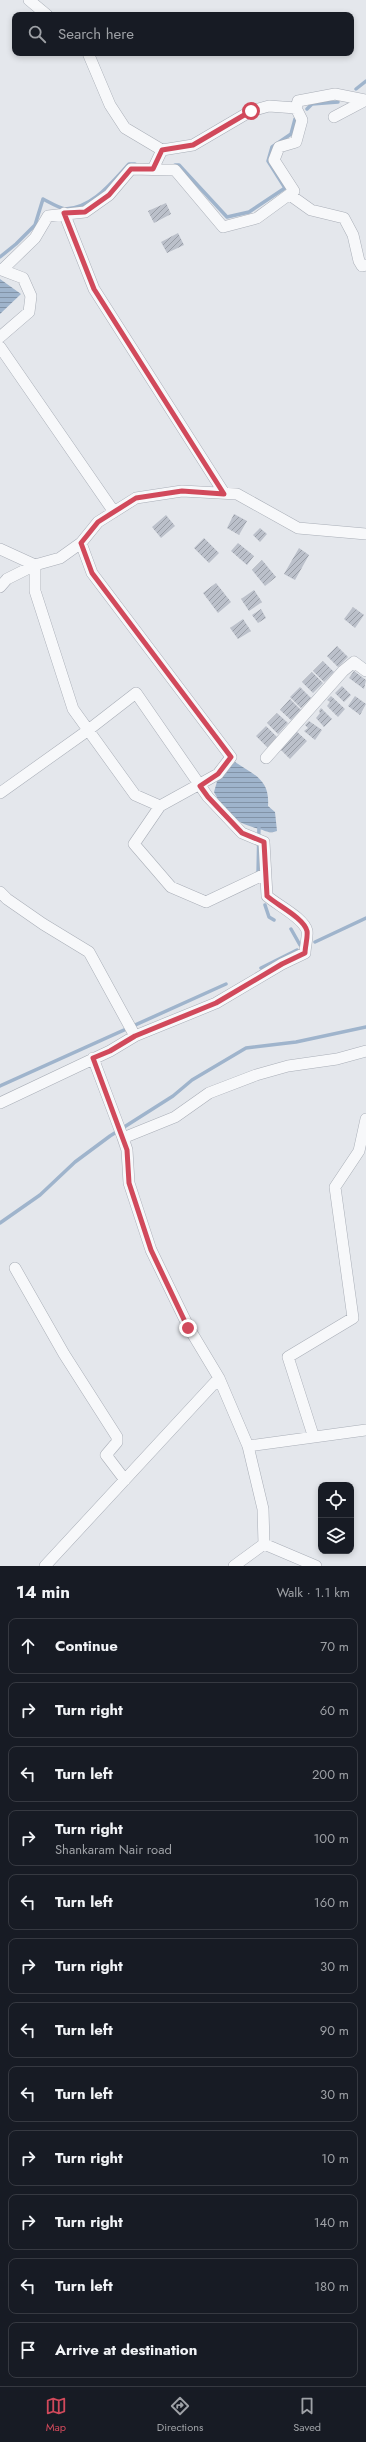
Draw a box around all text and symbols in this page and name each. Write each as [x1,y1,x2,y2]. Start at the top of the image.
search box [12,12,354,56]
icon: search [26,23,48,45]
text: Search here [58,23,134,45]
route start [242,102,260,120]
route end [179,1319,197,1337]
map controls [318,1482,354,1554]
button: locate [318,1482,354,1518]
button: layers [318,1518,354,1554]
text: 14 min [16,1580,70,1604]
text: Walk · 1.1 km [276,1583,350,1602]
icon: ahead [17,1635,39,1657]
text: Continue [55,1635,118,1657]
text: 70 m [320,1637,349,1656]
icon: right [17,1699,39,1721]
text: Turn right [55,1699,123,1721]
text: 60 m [320,1701,349,1720]
icon: left [17,1763,39,1785]
text: Turn left [55,1763,113,1785]
text: 200 m [312,1765,349,1784]
text: Turn right [55,1818,123,1840]
icon: right [17,1827,39,1849]
text: 100 m [314,1829,349,1848]
text: Shankaram Nair road [55,1840,172,1859]
icon: left [17,1891,39,1913]
text: Turn left [55,1891,113,1913]
text: 160 m [314,1893,349,1912]
icon: right [17,1955,39,1977]
text: Turn right [55,1955,123,1977]
text: 30 m [320,1957,349,1976]
icon: left [17,2019,39,2041]
text: Turn left [55,2019,113,2041]
text: 90 m [320,2021,349,2040]
icon: left [17,2083,39,2105]
text: Turn left [55,2083,113,2105]
text: 30 m [320,2085,349,2104]
icon: right [17,2147,39,2169]
text: Turn right [55,2147,123,2169]
text: 10 m [321,2149,349,2168]
icon: right [17,2211,39,2233]
text: Turn right [55,2211,123,2233]
text: 140 m [314,2213,349,2232]
icon: left [17,2275,39,2297]
text: Turn left [55,2275,113,2297]
text: 180 m [314,2277,349,2296]
icon: arrive [17,2339,39,2361]
text: Arrive at destination [55,2339,197,2361]
tab: Map [45,2395,67,2435]
tab: Directions [157,2395,203,2435]
tab: Saved [293,2395,321,2435]

